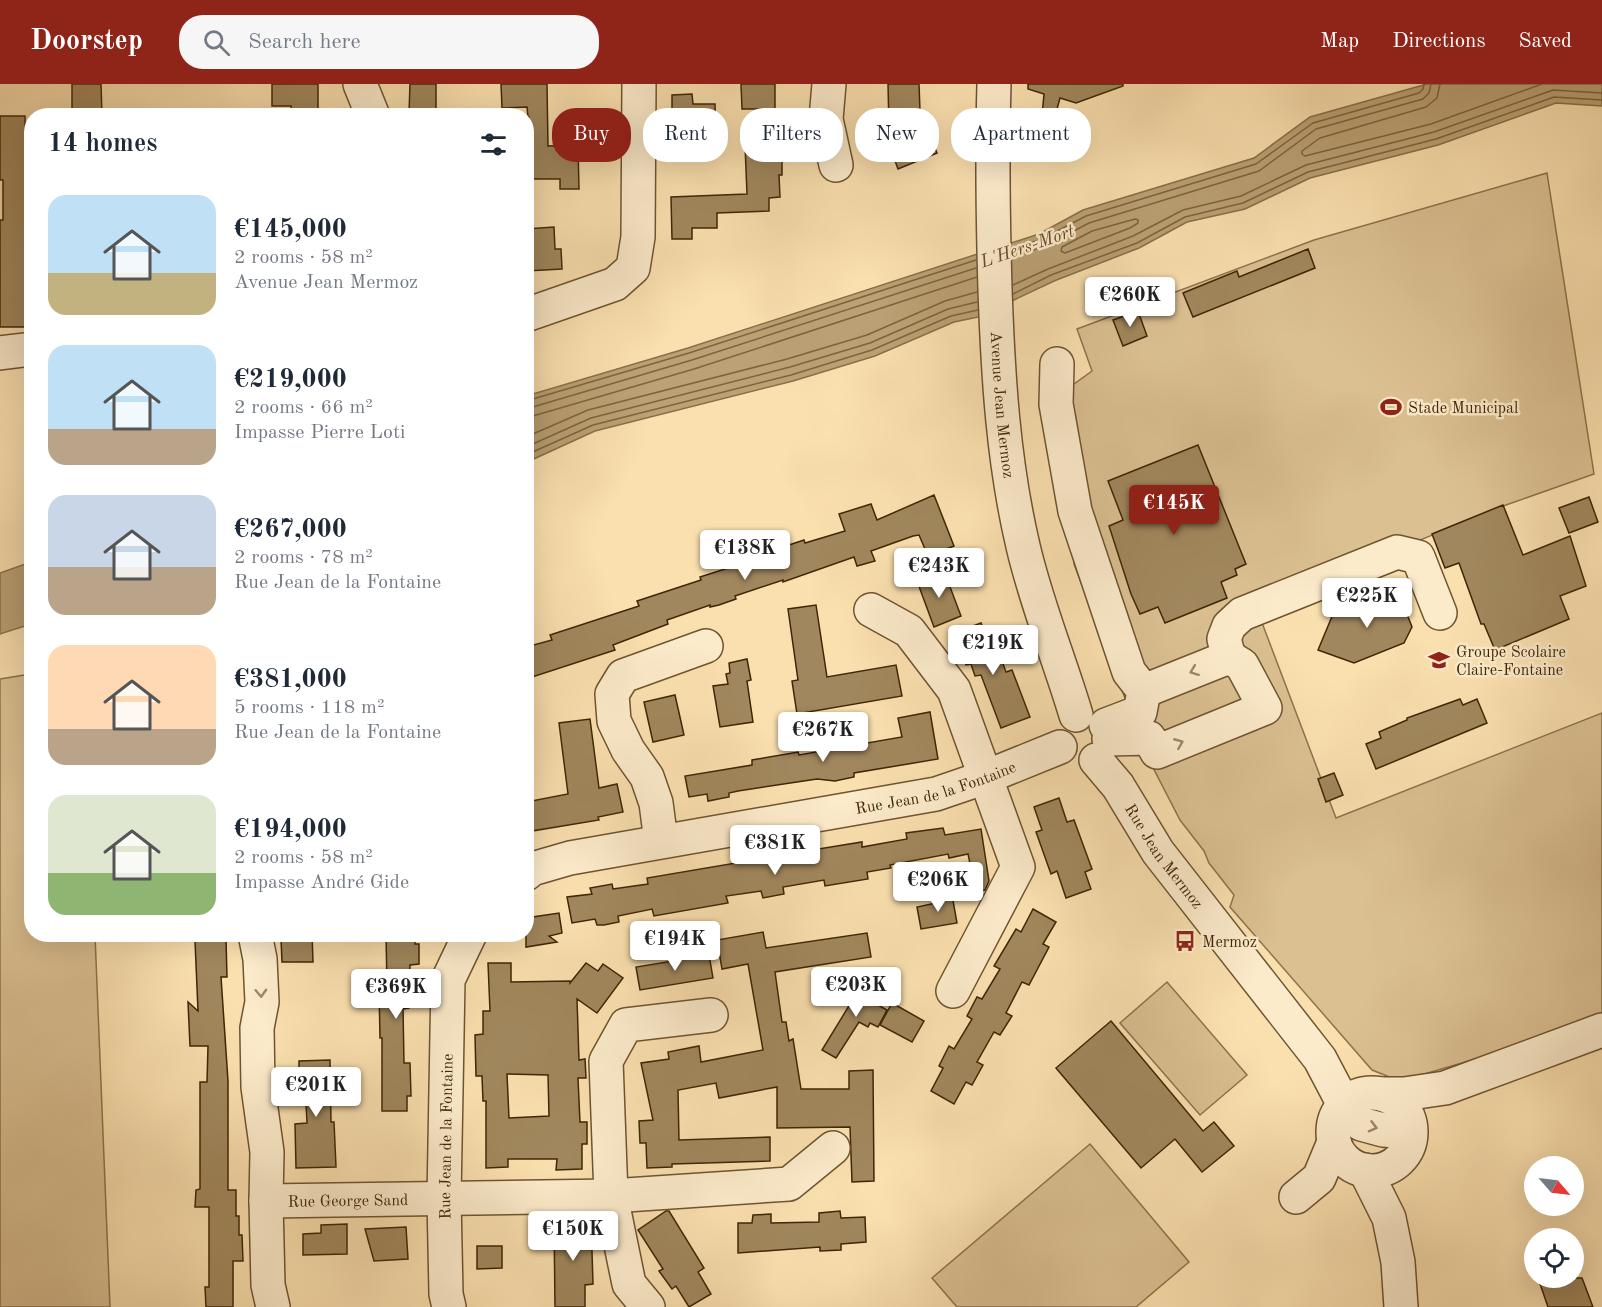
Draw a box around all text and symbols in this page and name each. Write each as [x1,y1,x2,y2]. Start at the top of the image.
search box [179,15,599,69]
icon: search [200,26,233,59]
text: Doorstep [30,28,143,56]
text: Search here [248,31,361,53]
text: Map [1320,31,1359,52]
text: Directions [1392,31,1486,52]
text: Saved [1519,31,1572,52]
chip: Buy [552,108,631,162]
chip: Rent [643,108,728,162]
chip: Filters [740,108,843,162]
chip: New [855,108,939,162]
chip: Apartment [951,108,1091,162]
icon: filters [477,128,510,161]
text: 14 homes [48,131,157,157]
text: €145,000 [234,217,347,243]
icon: home [96,219,168,291]
water label: L'Hers-Mort [977,222,1077,272]
text: 2 rooms · 58 m² [234,248,373,268]
text: Avenue Jean Mermoz [234,273,418,293]
pin: €260K [1088,277,1172,328]
text: €260K [1099,286,1161,306]
street label: Avenue Jean Mermoz [987,331,1016,479]
text: €219,000 [234,367,347,393]
icon: home [96,369,168,441]
sports icon: Stade Municipal [1379,395,1403,419]
text: 2 rooms · 66 m² [234,398,373,418]
place label: Stade Municipal [1408,401,1518,417]
text: Impasse Pierre Loti [234,423,405,443]
pin: €145K [1132,485,1216,536]
text: €145K [1143,494,1205,514]
text: €267,000 [234,517,347,543]
icon: home [96,519,168,591]
pin: €138K [703,530,787,581]
text: €138K [714,539,776,559]
text: 2 rooms · 78 m² [234,548,373,568]
pin: €243K [897,548,981,599]
text: €243K [908,557,970,577]
text: Rue Jean de la Fontaine [234,573,441,593]
pin: €225K [1325,578,1409,629]
text: €225K [1336,587,1398,607]
pin: €219K [951,625,1035,676]
text: €219K [962,634,1024,654]
place label: Groupe Scolaire Claire-Fontaine [1456,645,1566,679]
school or university icon: Groupe Scolaire Claire-Fontaine [1427,648,1451,672]
one-way arrow [1189,664,1200,676]
text: €381,000 [234,667,347,693]
icon: home [96,669,168,741]
text: 5 rooms · 118 m² [234,698,384,718]
pin: €267K [781,712,865,763]
text: €267K [792,721,854,741]
text: Rue Jean de la Fontaine [234,723,441,743]
one-way arrow [1172,738,1183,750]
street label: Rue Jean de la Fontaine [854,760,1019,818]
street label: Rue Jean Mermoz [1121,802,1205,912]
text: €194,000 [234,817,347,843]
icon: home [96,819,168,891]
pin: €381K [733,825,817,876]
text: €381K [744,834,806,854]
text: 2 rooms · 58 m² [234,848,373,868]
pin: €206K [896,862,980,913]
text: €206K [907,871,969,891]
text: Impasse André Gide [234,873,409,893]
pin: €194K [633,921,717,972]
bus stop icon: Mermoz [1173,929,1197,953]
text: €194K [644,930,706,950]
place label: Mermoz [1202,935,1257,951]
pin: €203K [814,967,898,1018]
pin: €369K [354,969,438,1020]
text: €203K [825,976,887,996]
text: €369K [365,978,427,998]
one-way arrow [255,988,268,997]
street label: Rue Jean de la Fontaine [438,1053,457,1219]
pin: €201K [274,1067,358,1118]
text: €201K [285,1076,347,1096]
one-way arrow [1367,1120,1377,1133]
north arrow [1524,1156,1584,1216]
map controls [1524,1156,1584,1288]
street label: Rue George Sand [288,1193,408,1211]
pin: €150K [531,1211,615,1262]
text: €150K [542,1220,604,1240]
button: locate [1524,1228,1584,1288]

